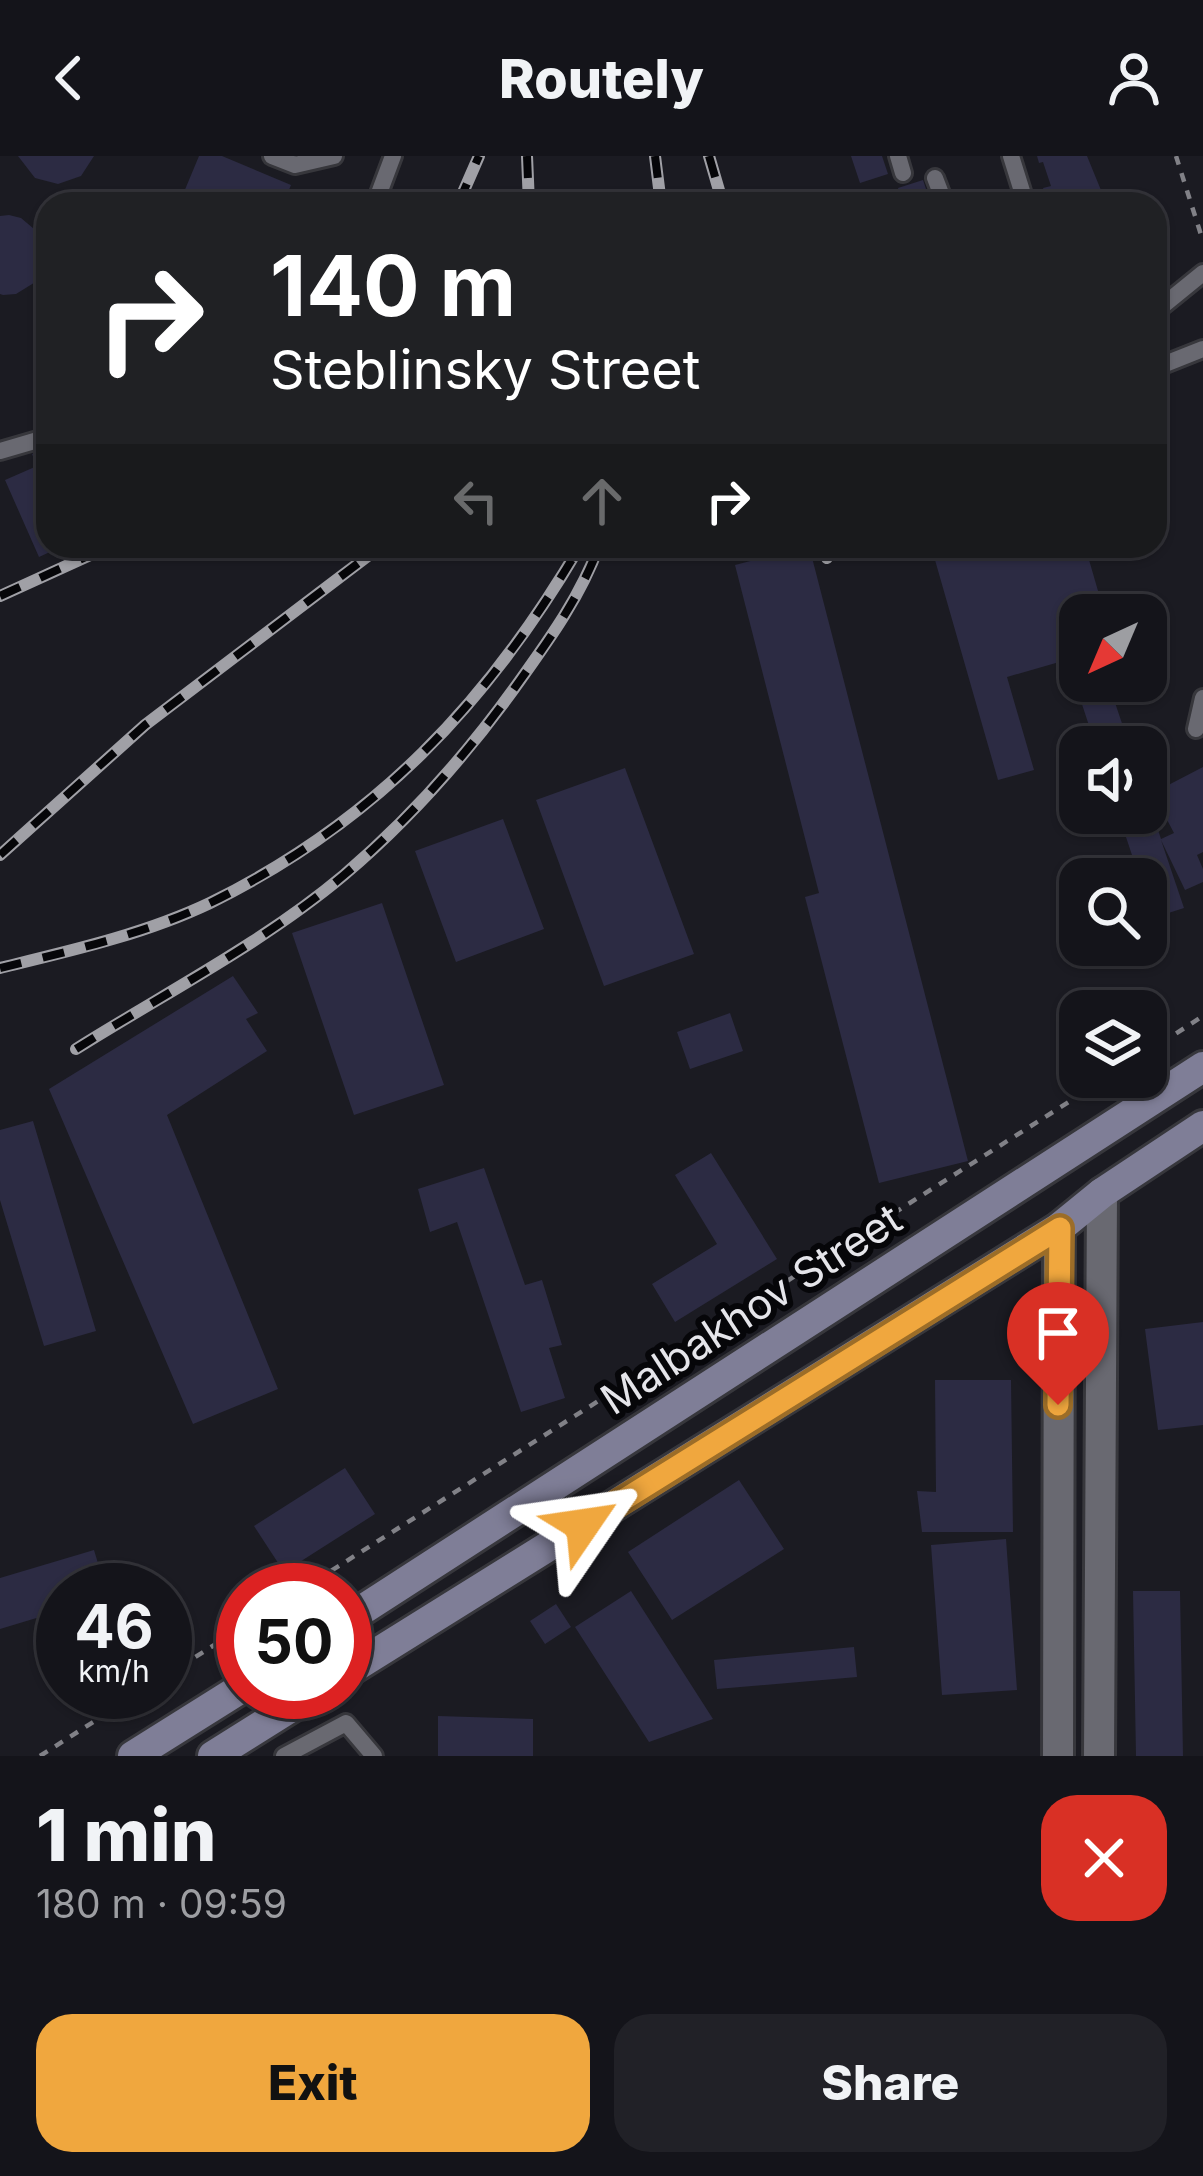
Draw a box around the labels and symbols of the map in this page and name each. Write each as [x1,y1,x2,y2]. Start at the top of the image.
north arrow [1059,594,1167,702]
street label: Malbakhov Street [591,1193,910,1425]
pin [1007,1282,1109,1405]
position arrow [520,1462,646,1588]
speed limit sign: 50 [216,1563,372,1719]

